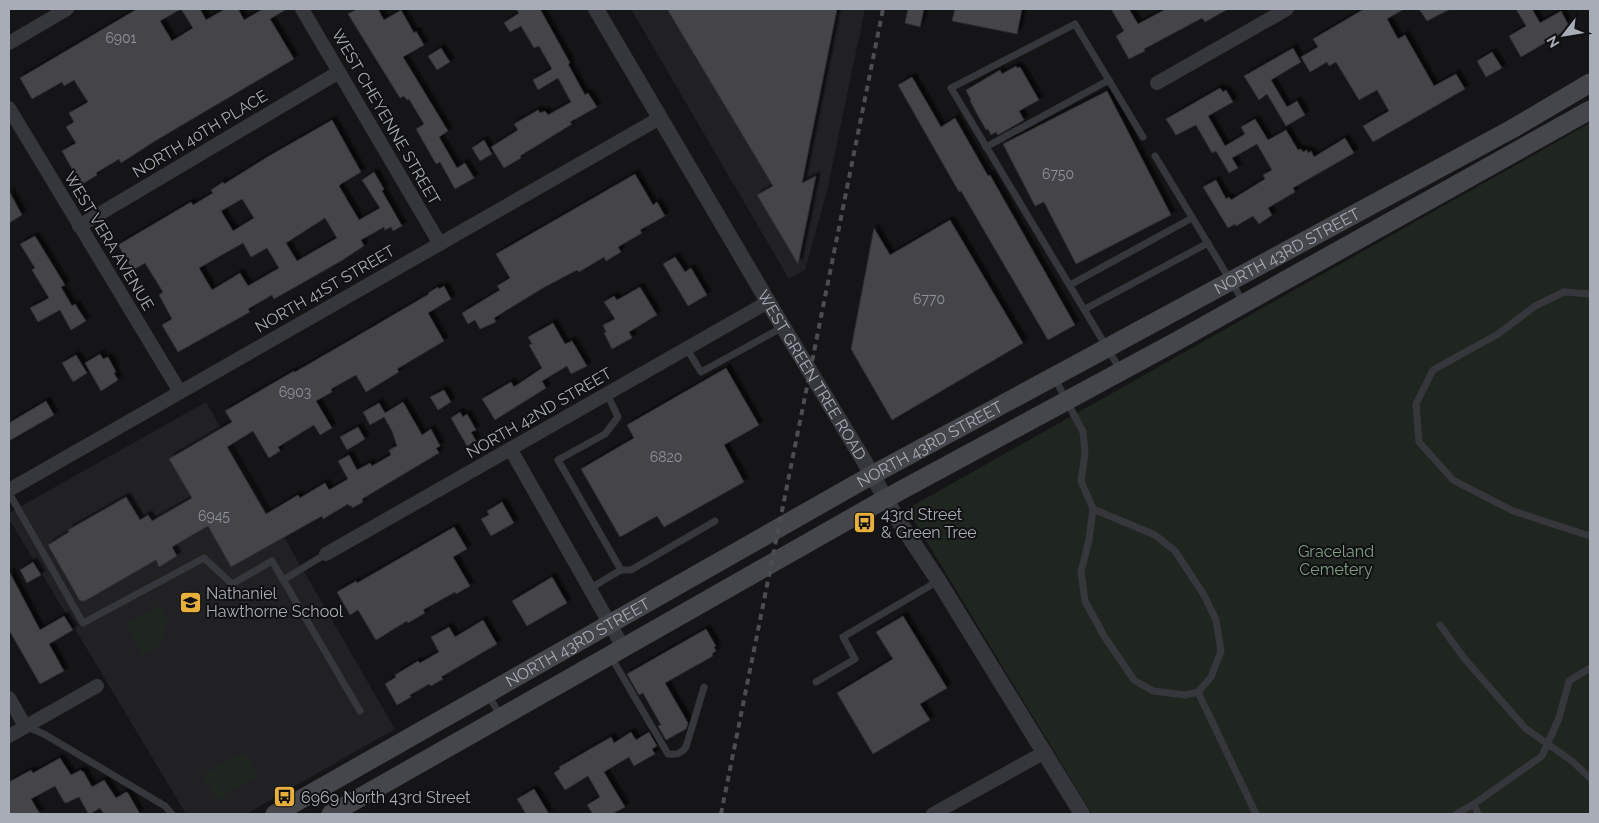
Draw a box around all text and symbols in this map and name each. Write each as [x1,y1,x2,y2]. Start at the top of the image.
north arrow [1539,10,1589,60]
street label: WEST CHEYENNE STREET [328,26,444,208]
house number: 6901 [105,30,137,46]
text: N [1543,33,1562,50]
street label: NORTH 40TH PLACE [129,86,271,182]
house number: 6750 [1042,166,1074,182]
street label: WEST VERA AVENUE [60,168,158,314]
street label: NORTH 43RD STREET [1211,204,1363,298]
street label: NORTH 41ST STREET [252,241,398,337]
street label: WEST GREEN TREE ROAD [754,287,871,463]
house number: 6770 [913,291,945,307]
street label: NORTH 42ND STREET [463,364,615,462]
house number: 6903 [279,384,311,400]
street label: NORTH 43RD STREET [853,397,1006,491]
house number: 6820 [650,449,682,465]
place label: 43rd Street & Green Tree [881,505,977,542]
house number: 6945 [198,508,230,524]
bus stop icon: 43rd Street & Green Tree [853,511,877,535]
park label: Graceland Cemetery [1298,542,1374,579]
place label: Nathaniel Hawthorne School [206,584,344,621]
school or university icon: Nathaniel Hawthorne School [178,590,202,614]
street label: NORTH 43RD STREET [502,594,653,691]
bus stop icon: 6969 North 43rd Street [273,785,297,809]
place label: 6969 North 43rd Street [301,788,471,807]

